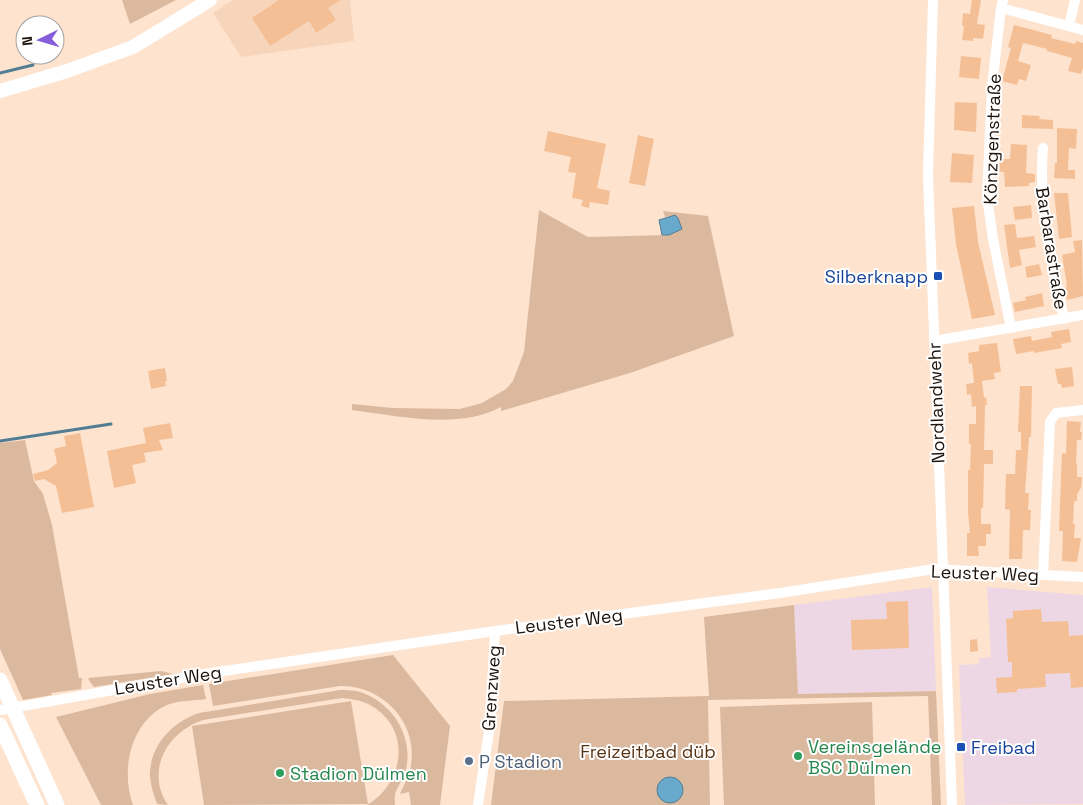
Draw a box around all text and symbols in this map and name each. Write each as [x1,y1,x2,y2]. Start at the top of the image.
north arrow [15,15,65,65]
text: N [18,36,36,47]
street label: Könzgenstraße [978,73,1006,205]
street label: Barbarastraße [1031,185,1073,311]
place label: Silberknapp [825,265,928,288]
marker: Silberknapp [932,270,944,282]
street label: Nordlandwehr [922,342,950,464]
street label: Leuster Weg [930,560,1040,586]
street label: Leuster Weg [514,603,624,639]
street label: Grenzweg [477,644,505,732]
street label: Leuster Weg [113,660,223,700]
place label: Vereinsgelände BSC Dülmen [808,735,941,779]
place label: Freibad [971,736,1036,759]
park label: Freizeitbad düb [580,740,716,763]
marker: Freibad [955,741,967,753]
place label: P Stadion [479,750,562,773]
marker: Vereinsgelände BSC Dülmen [792,750,804,762]
marker: P Stadion [463,755,475,767]
place label: Stadion Dülmen [290,762,427,785]
marker: Stadion Dülmen [274,767,286,779]

